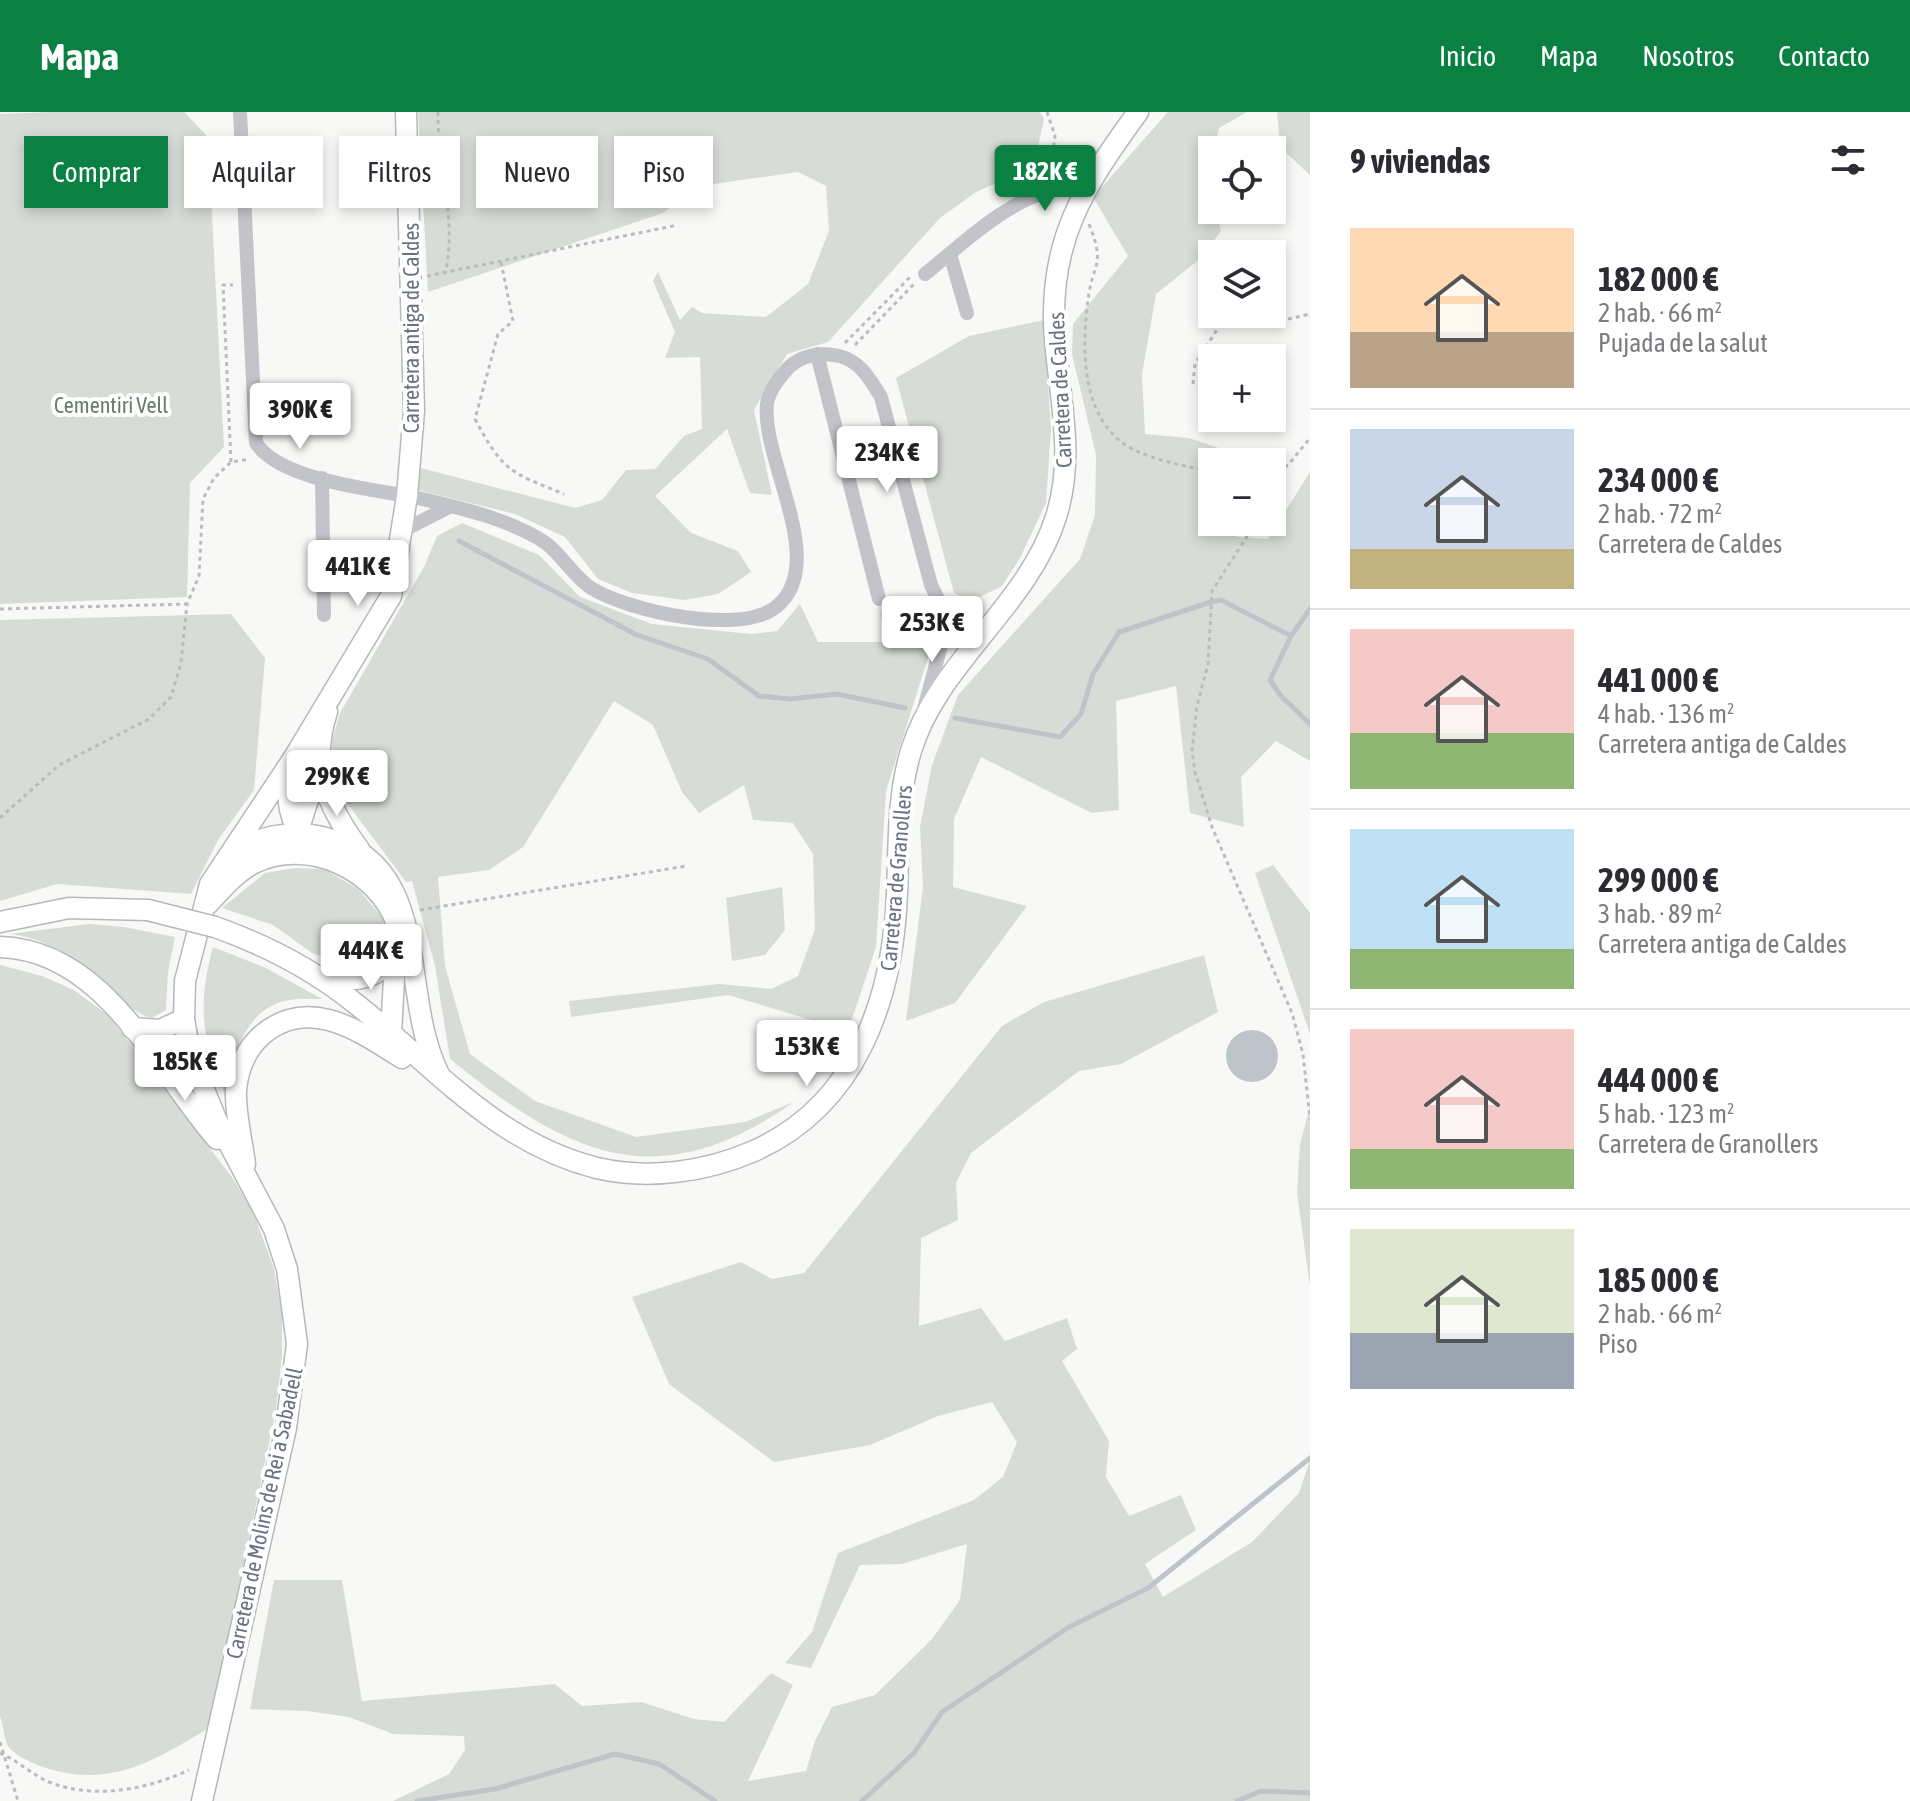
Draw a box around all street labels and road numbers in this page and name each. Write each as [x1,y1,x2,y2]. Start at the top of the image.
street label: Carretera antiga de Caldes [398,223,424,433]
street label: Carretera de Caldes [1043,311,1077,469]
street label: Carretera de Granollers [875,784,917,972]
street label: Carretera de Molins de Rei a Sabadell [220,1365,308,1661]

